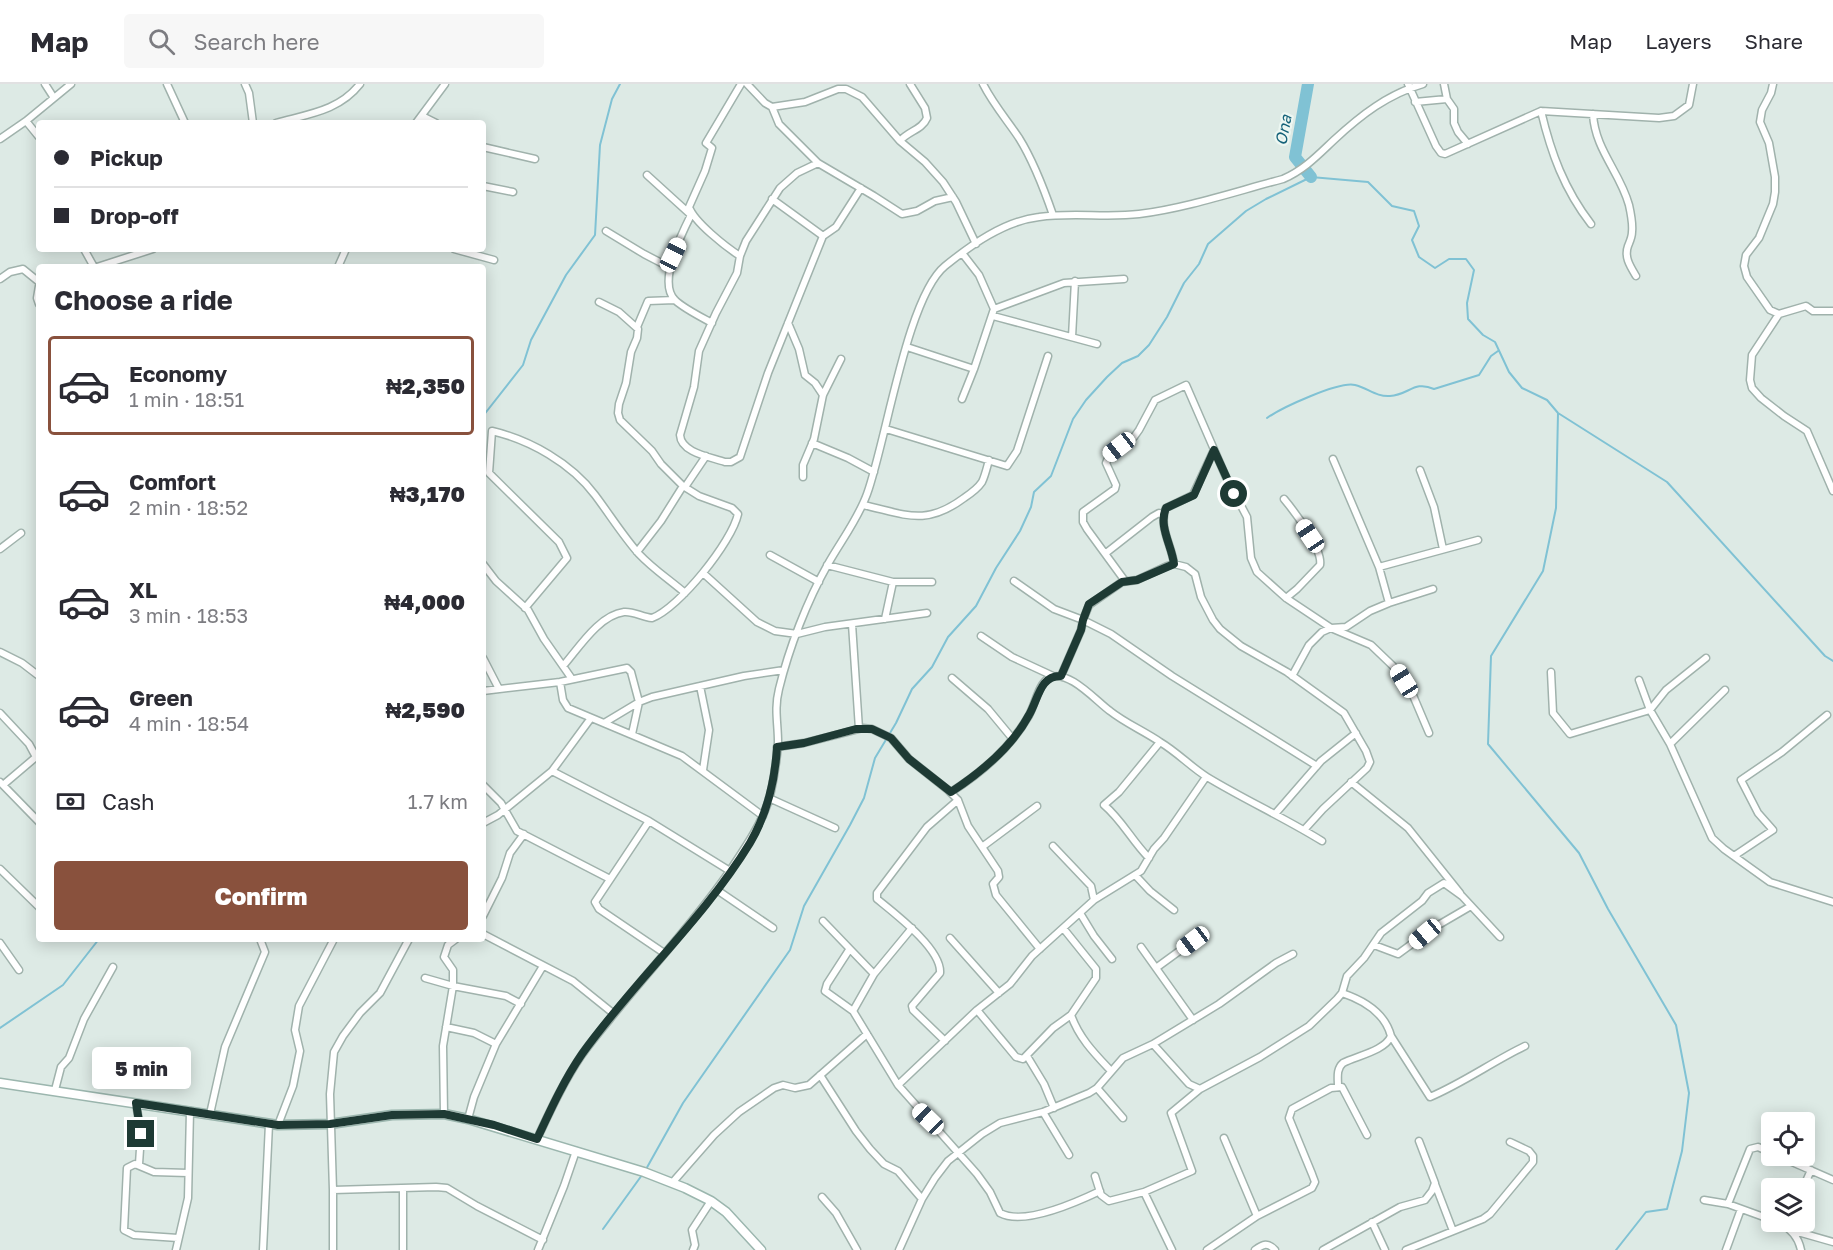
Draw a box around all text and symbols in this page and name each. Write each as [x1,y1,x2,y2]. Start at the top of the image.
search box [124,14,544,68]
text: Map [30,25,88,58]
icon: search [145,25,178,58]
text: Search here [193,28,319,55]
text: Map [1569,28,1612,54]
text: Layers [1645,28,1712,54]
text: Share [1745,28,1803,54]
water label: Ona [1270,112,1296,147]
text: Pickup [90,144,163,171]
text: Drop-off [90,202,179,229]
car [657,235,689,275]
text: Choose a ride [54,284,233,316]
icon: car [57,359,111,413]
text: Economy [129,360,227,387]
text: ₦2,350 [386,372,465,399]
text: 1 min · 18:51 [129,387,244,411]
car [1099,429,1139,465]
icon: car [57,467,111,521]
text: Comfort [129,468,216,495]
text: ₦3,170 [390,480,465,507]
route start [1220,480,1247,507]
text: 2 min · 18:52 [129,495,248,519]
car [1292,516,1328,556]
icon: car [57,575,111,629]
text: XL [129,576,157,603]
text: ₦4,000 [384,588,465,615]
text: 3 min · 18:53 [129,603,248,627]
car [1387,661,1421,701]
icon: car [57,683,111,737]
text: Green [129,684,193,711]
text: ₦2,590 [386,696,465,723]
text: 4 min · 18:54 [129,711,249,735]
icon: cash [54,785,87,818]
text: Cash [102,788,155,815]
text: 1.7 km [408,789,468,813]
button: Confirm [54,861,468,930]
car [1405,916,1445,952]
car [1173,923,1213,959]
callout: 5 min [92,1047,190,1089]
text: 5 min [115,1056,168,1080]
car [909,1100,947,1138]
map controls [1761,1112,1815,1232]
button: locate [1761,1112,1815,1166]
route end [127,1120,154,1147]
button: layers [1761,1178,1815,1232]

